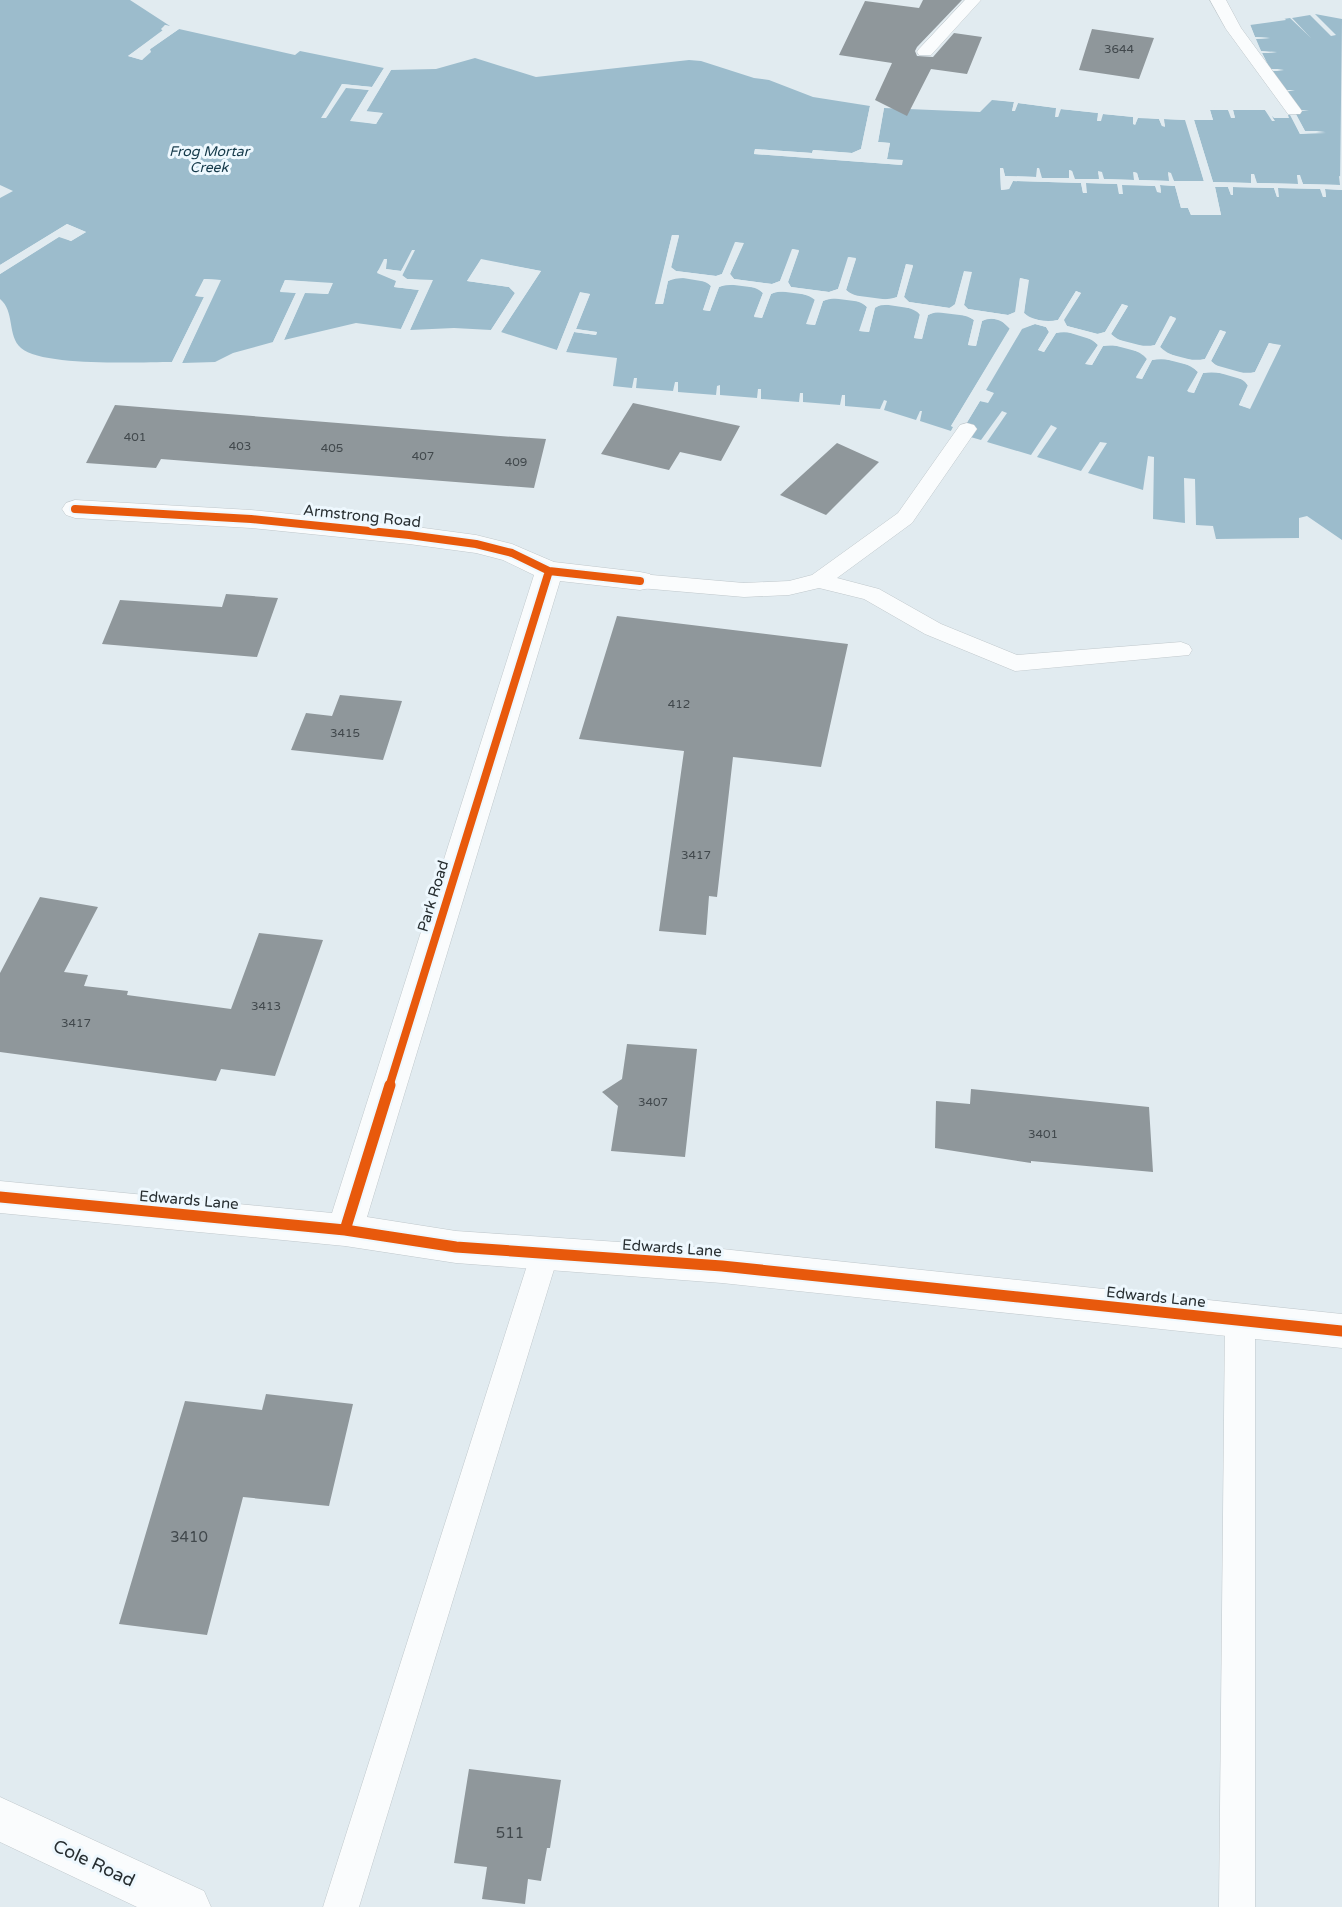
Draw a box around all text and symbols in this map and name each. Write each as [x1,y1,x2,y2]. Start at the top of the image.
house number: 3644 [1104,42,1135,56]
water label: Frog Mortar Creek [169,143,251,176]
house number: 401 [124,430,146,444]
house number: 403 [229,439,251,453]
house number: 405 [321,441,343,455]
house number: 407 [412,449,434,463]
house number: 409 [505,455,527,469]
street label: Armstrong Road [302,501,422,531]
house number: 412 [668,697,690,711]
house number: 3415 [330,726,360,740]
house number: 3417 [681,848,711,862]
street label: Park Road [414,858,452,934]
house number: 3413 [251,999,281,1013]
house number: 3417 [61,1016,91,1030]
house number: 3407 [638,1095,668,1109]
house number: 3401 [1028,1127,1058,1141]
street label: Edwards Lane [138,1187,240,1213]
street label: Edwards Lane [622,1236,722,1260]
street label: Edwards Lane [1105,1283,1207,1311]
house number: 3410 [170,1528,208,1546]
house number: 511 [496,1824,524,1842]
street label: Cole Road [50,1834,138,1892]

